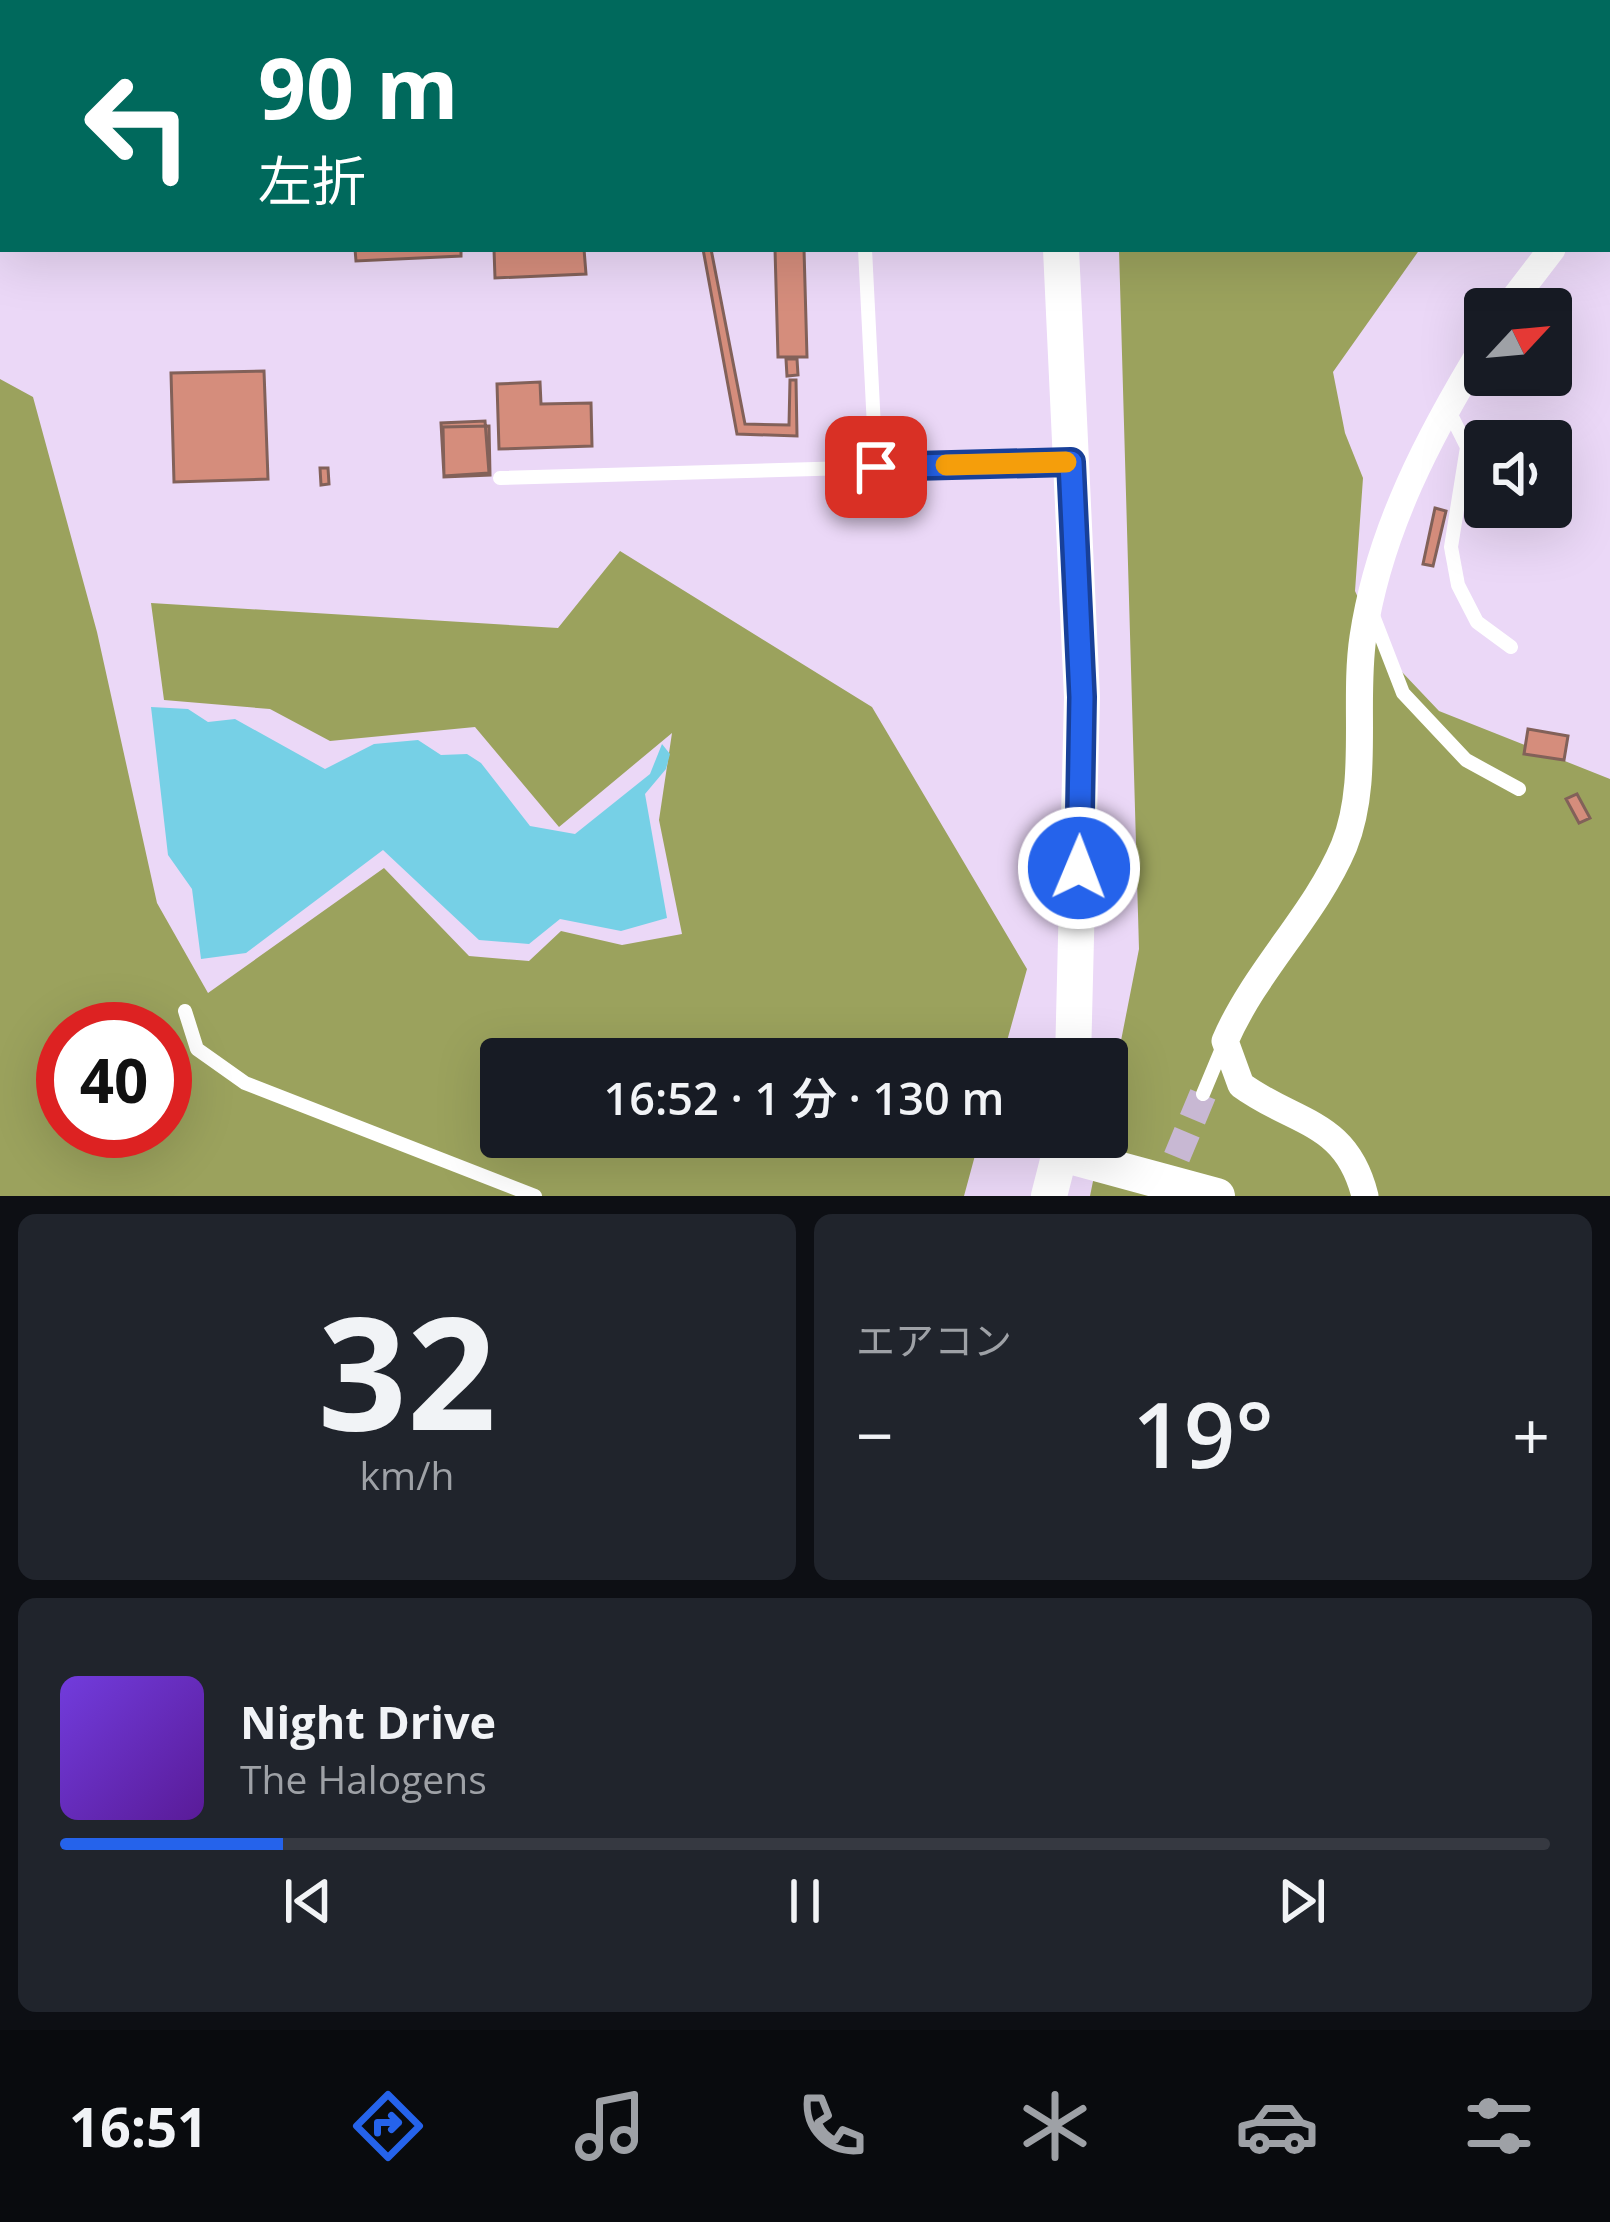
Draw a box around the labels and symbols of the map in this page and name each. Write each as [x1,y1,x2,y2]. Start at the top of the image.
north arrow [1464,288,1572,396]
pin [825,416,927,518]
position arrow [1016,805,1142,931]
speed limit sign: 40 [36,1002,192,1158]

